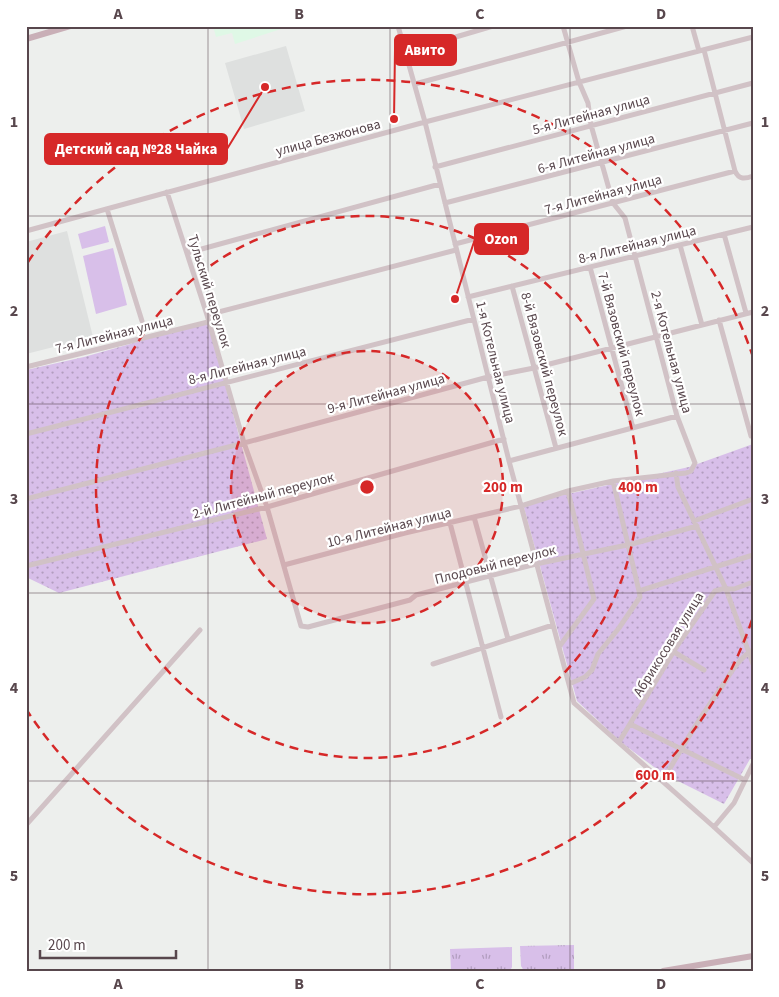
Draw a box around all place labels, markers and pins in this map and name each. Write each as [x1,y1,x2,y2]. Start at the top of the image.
callout: Авито [395,35,456,65]
callout: Детский сад №28 Чайка [45,134,227,164]
callout: Ozon [475,224,528,254]
centre of rings [358,478,376,496]

